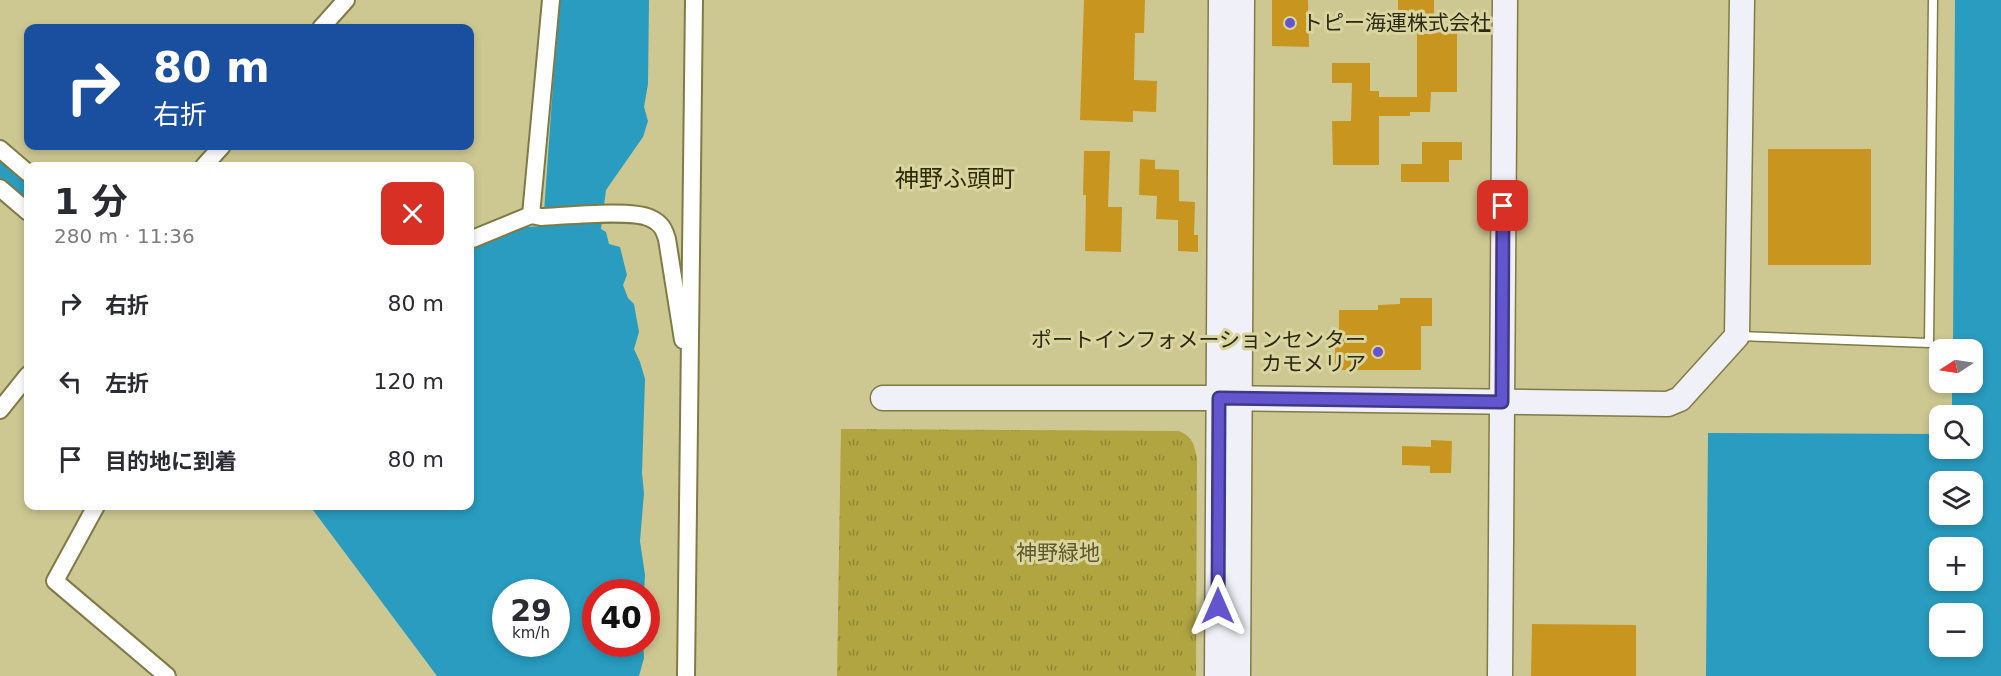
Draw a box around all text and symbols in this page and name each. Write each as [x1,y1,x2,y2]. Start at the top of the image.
place label: トピー海運株式会社 [1302,11,1491,35]
marker: トピー海運株式会社 [1283,16,1297,30]
text: 80 m [153,43,270,92]
icon: right [54,48,132,126]
text: 右折 [153,99,207,130]
district label: 神野ふ頭町 [895,165,1015,193]
pin [1477,180,1528,231]
text: 1 分 [54,181,128,222]
button: close [381,182,444,245]
icon: arrive [1486,189,1519,222]
text: 280 m · 11:36 [54,224,195,248]
icon: right [54,287,87,320]
text: 80 m [388,291,444,316]
text: 右折 [105,293,149,318]
place label: ポートインフォメーションセンター カモメリア [1031,328,1366,376]
north arrow [1929,339,1983,393]
map controls [1929,339,1983,657]
marker: ポートインフォメーションセンター カモメリア [1371,345,1385,359]
icon: left [54,365,87,398]
text: 120 m [374,369,444,394]
text: 左折 [105,371,149,396]
button: search [1929,405,1983,459]
icon: arrive [54,443,87,476]
text: 80 m [388,447,444,472]
text: 目的地に到着 [105,449,237,474]
button: layers [1929,471,1983,525]
button: + [1929,537,1983,591]
park label: 神野緑地 [1016,541,1100,565]
position arrow [1186,574,1250,638]
speed limit sign: 40 [582,579,660,657]
text: 29 [510,593,552,628]
button: − [1929,603,1983,657]
text: km/h [512,624,550,642]

